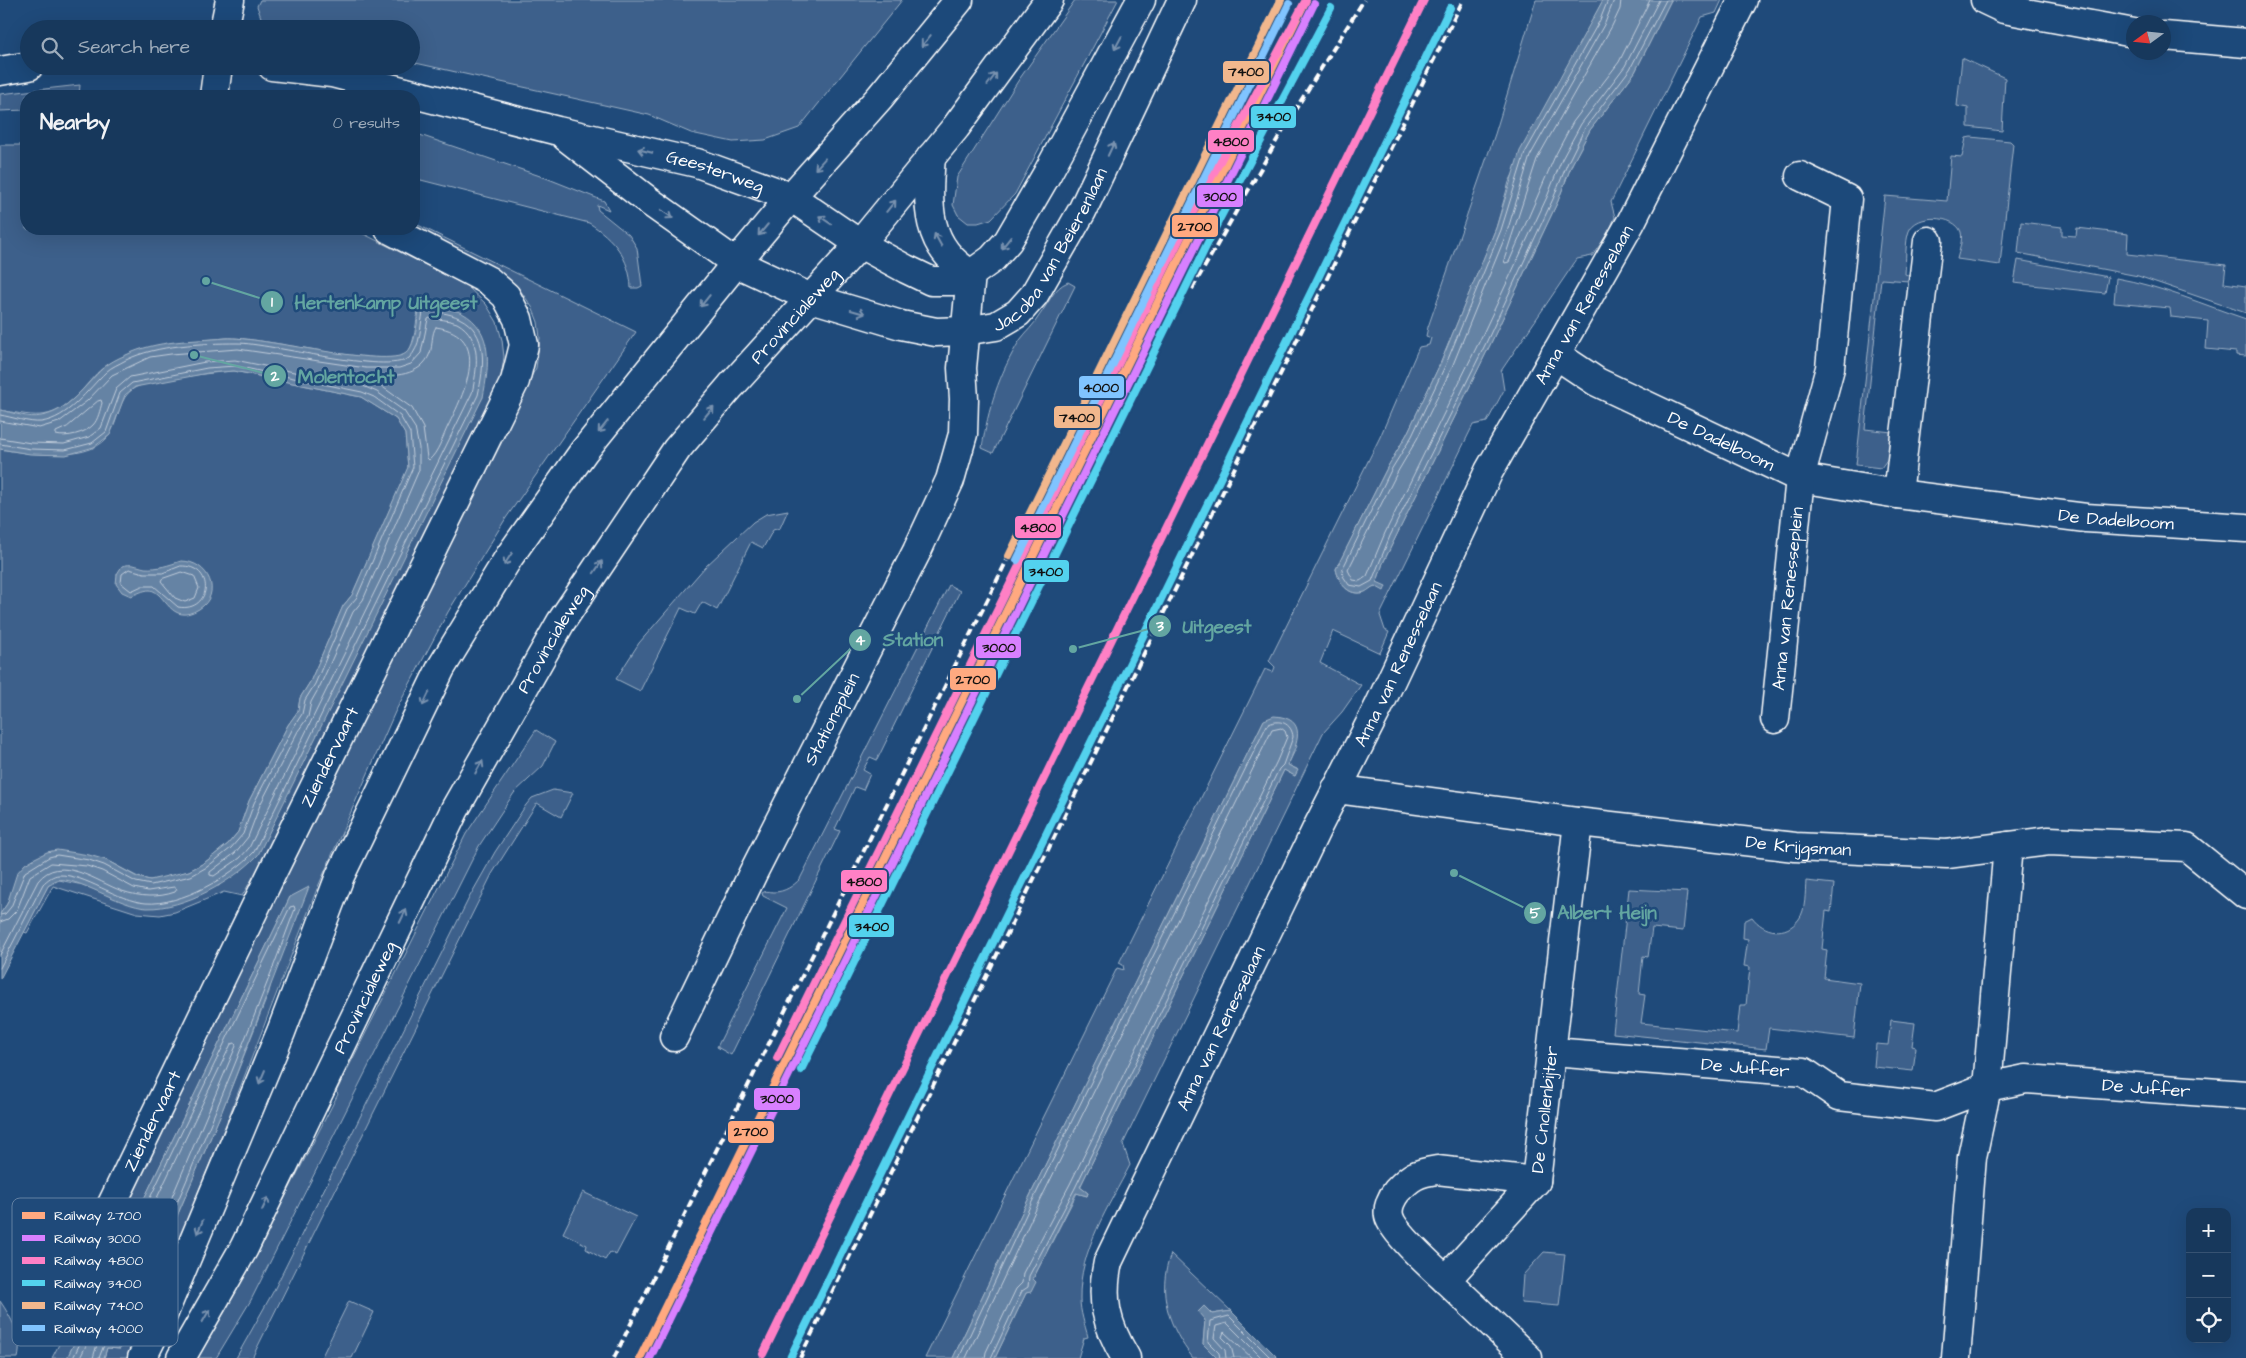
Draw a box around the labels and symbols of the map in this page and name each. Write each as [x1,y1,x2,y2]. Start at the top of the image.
north arrow [2126,15,2171,60]
one-way arrow [921,34,932,47]
one-way arrow [1113,35,1122,50]
line badge: 7400 [1222,60,1270,84]
text: 7400 [1227,62,1264,82]
one-way arrow [986,73,997,86]
line badge: 3400 [1250,105,1297,129]
text: 3400 [1256,107,1291,127]
line badge: 4800 [1207,129,1255,153]
text: 4800 [1213,132,1249,152]
one-way arrow [1107,142,1117,157]
street label: Geesterweg [664,144,767,200]
one-way arrow [637,146,653,155]
one-way arrow [814,157,826,170]
street label: Jacoba van Beierenlaan [988,163,1113,338]
line badge: 3000 [1196,184,1244,208]
text: 3000 [1202,187,1237,207]
one-way arrow [885,200,896,213]
one-way arrow [659,209,673,219]
line badge: 2700 [1171,214,1219,238]
one-way arrow [819,215,833,225]
text: 2700 [1177,217,1212,237]
street label: Anna van Renesselaan [1528,220,1639,389]
one-way arrow [758,223,769,236]
one-way arrow [933,233,942,248]
one-way arrow [1000,236,1011,249]
street label: Provincialeweg [745,262,846,369]
callout: Hertenkamp Uitgeest [260,285,488,319]
text: Hertenkamp Uitgeest [295,290,478,318]
text: 1 [271,292,273,313]
one-way arrow [700,294,711,307]
one-way arrow [850,308,866,318]
callout: Molentocht [262,359,404,393]
text: Molentocht [298,364,395,391]
text: 2 [270,366,280,387]
line badge: 4000 [1078,375,1125,399]
text: 4000 [1083,378,1119,398]
line badge: 7400 [1053,405,1101,429]
street label: De Dadelboom [1664,405,1779,477]
one-way arrow [703,406,714,419]
text: 7400 [1058,408,1095,428]
one-way arrow [597,421,608,434]
street label: De Dadelboom [2057,502,2175,536]
street label: Anna van Renesseplein [1766,506,1809,692]
line badge: 4800 [1014,515,1062,539]
text: 4800 [1020,518,1056,538]
one-way arrow [503,552,513,566]
line badge: 3400 [1023,559,1070,583]
one-way arrow [593,561,603,575]
text: 3400 [1028,562,1063,582]
street label: Anna van Renesselaan [1348,578,1448,751]
street label: Provincialeweg [511,580,596,698]
callout: Uitgeest [1148,609,1262,643]
text: Uitgeest [1183,614,1252,642]
text: 3 [1155,616,1164,637]
callout: Station [847,623,953,657]
text: Station [882,627,944,654]
text: 4 [855,630,866,651]
line badge: 3000 [975,635,1022,659]
text: 3000 [981,638,1016,658]
line badge: 2700 [949,667,997,691]
street label: Stationsplein [798,668,865,769]
text: 2700 [955,670,990,690]
one-way arrow [421,691,430,706]
street label: Ziendervaart [294,702,365,811]
one-way arrow [474,760,484,775]
street label: De Krijgsman [1744,829,1852,862]
line badge: 4800 [840,869,888,893]
text: 4800 [846,872,882,892]
callout: Albert Heijn [1522,896,1667,930]
text: Albert Heijn [1557,900,1657,927]
text: 5 [1530,903,1541,924]
one-way arrow [399,909,408,924]
line badge: 3400 [848,914,895,938]
text: 3400 [854,917,889,937]
street label: Provincialeweg [327,937,403,1058]
street label: Anna van Renesselaan [1170,942,1271,1115]
street label: De Cnollenbijter [1525,1044,1564,1174]
street label: De Juffer [1700,1051,1790,1083]
street label: Ziendervaart [117,1066,187,1176]
one-way arrow [257,1069,267,1084]
street label: De Juffer [2101,1072,2191,1103]
line badge: 3000 [753,1087,801,1111]
text: 3000 [759,1089,794,1109]
line badge: 2700 [727,1120,775,1144]
text: 2700 [733,1122,768,1142]
one-way arrow [260,1197,270,1212]
legend [12,1198,178,1346]
text: Railway 2700 [54,1206,142,1226]
one-way arrow [194,1219,204,1234]
text: Railway 3000 [54,1229,141,1249]
text: Railway 4800 [54,1251,144,1271]
text: Railway 3400 [54,1274,142,1294]
text: Railway 7400 [54,1296,143,1316]
one-way arrow [201,1309,211,1323]
text: Railway 4000 [54,1319,143,1339]

